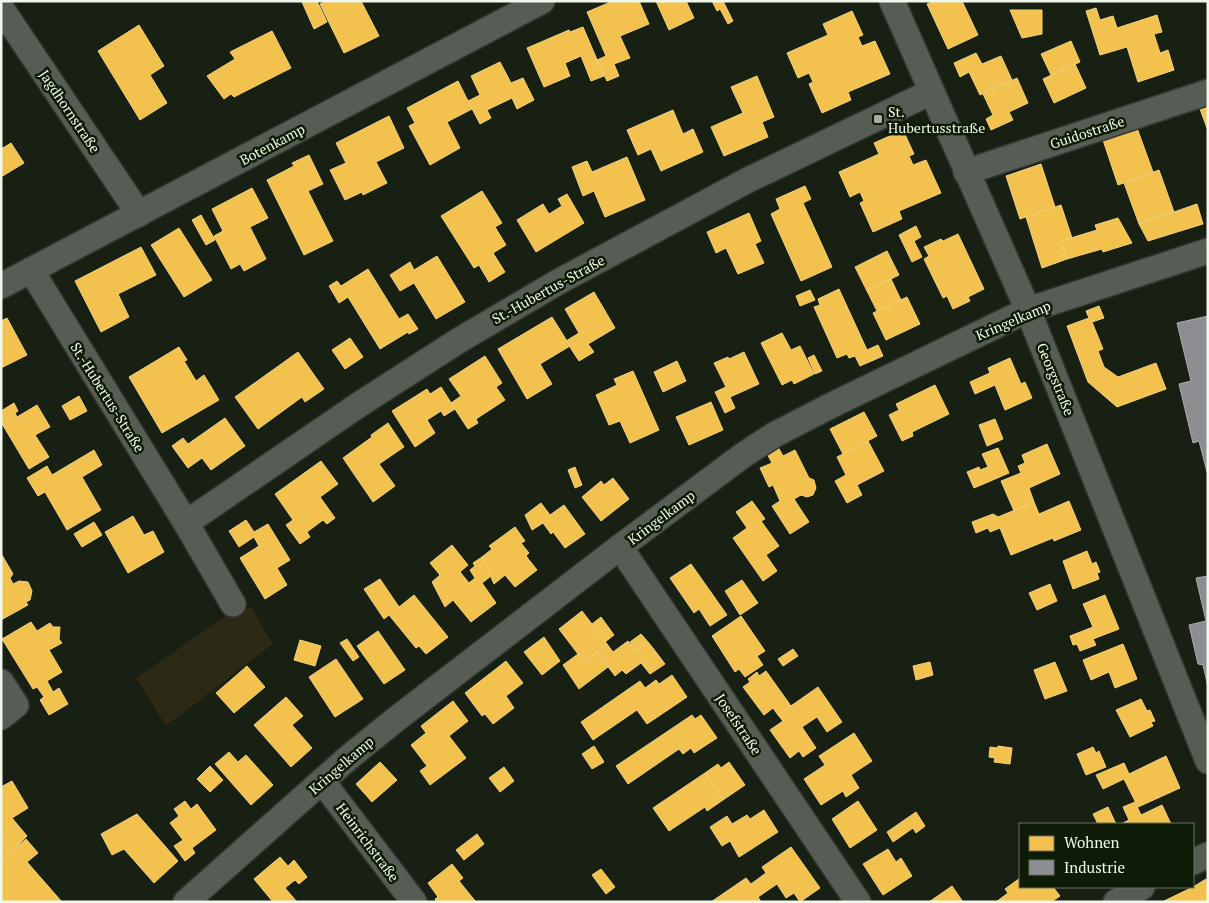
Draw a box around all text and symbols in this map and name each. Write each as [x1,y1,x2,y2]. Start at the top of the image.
street label: Jagdhornstraße [35,66,105,156]
place label: St. Hubertusstraße [888,102,985,137]
street label: Guidostraße [1047,111,1127,153]
marker: St. Hubertusstraße [872,113,884,125]
street label: Botenkamp [236,119,308,169]
street label: St.-Hubertus-Straße [488,250,608,328]
street label: Kringelkamp [973,296,1054,344]
street label: St.-Hubertus-Straße [67,338,149,456]
street label: Georgstraße [1033,340,1079,418]
street label: Kringelkamp [623,485,699,549]
street label: Josefstraße [712,690,766,758]
street label: Kringelkamp [305,732,377,798]
street label: Heinrichstraße [332,799,404,885]
legend [1019,823,1194,888]
text: Wohnen [1064,832,1120,852]
text: Industrie [1064,857,1125,877]

